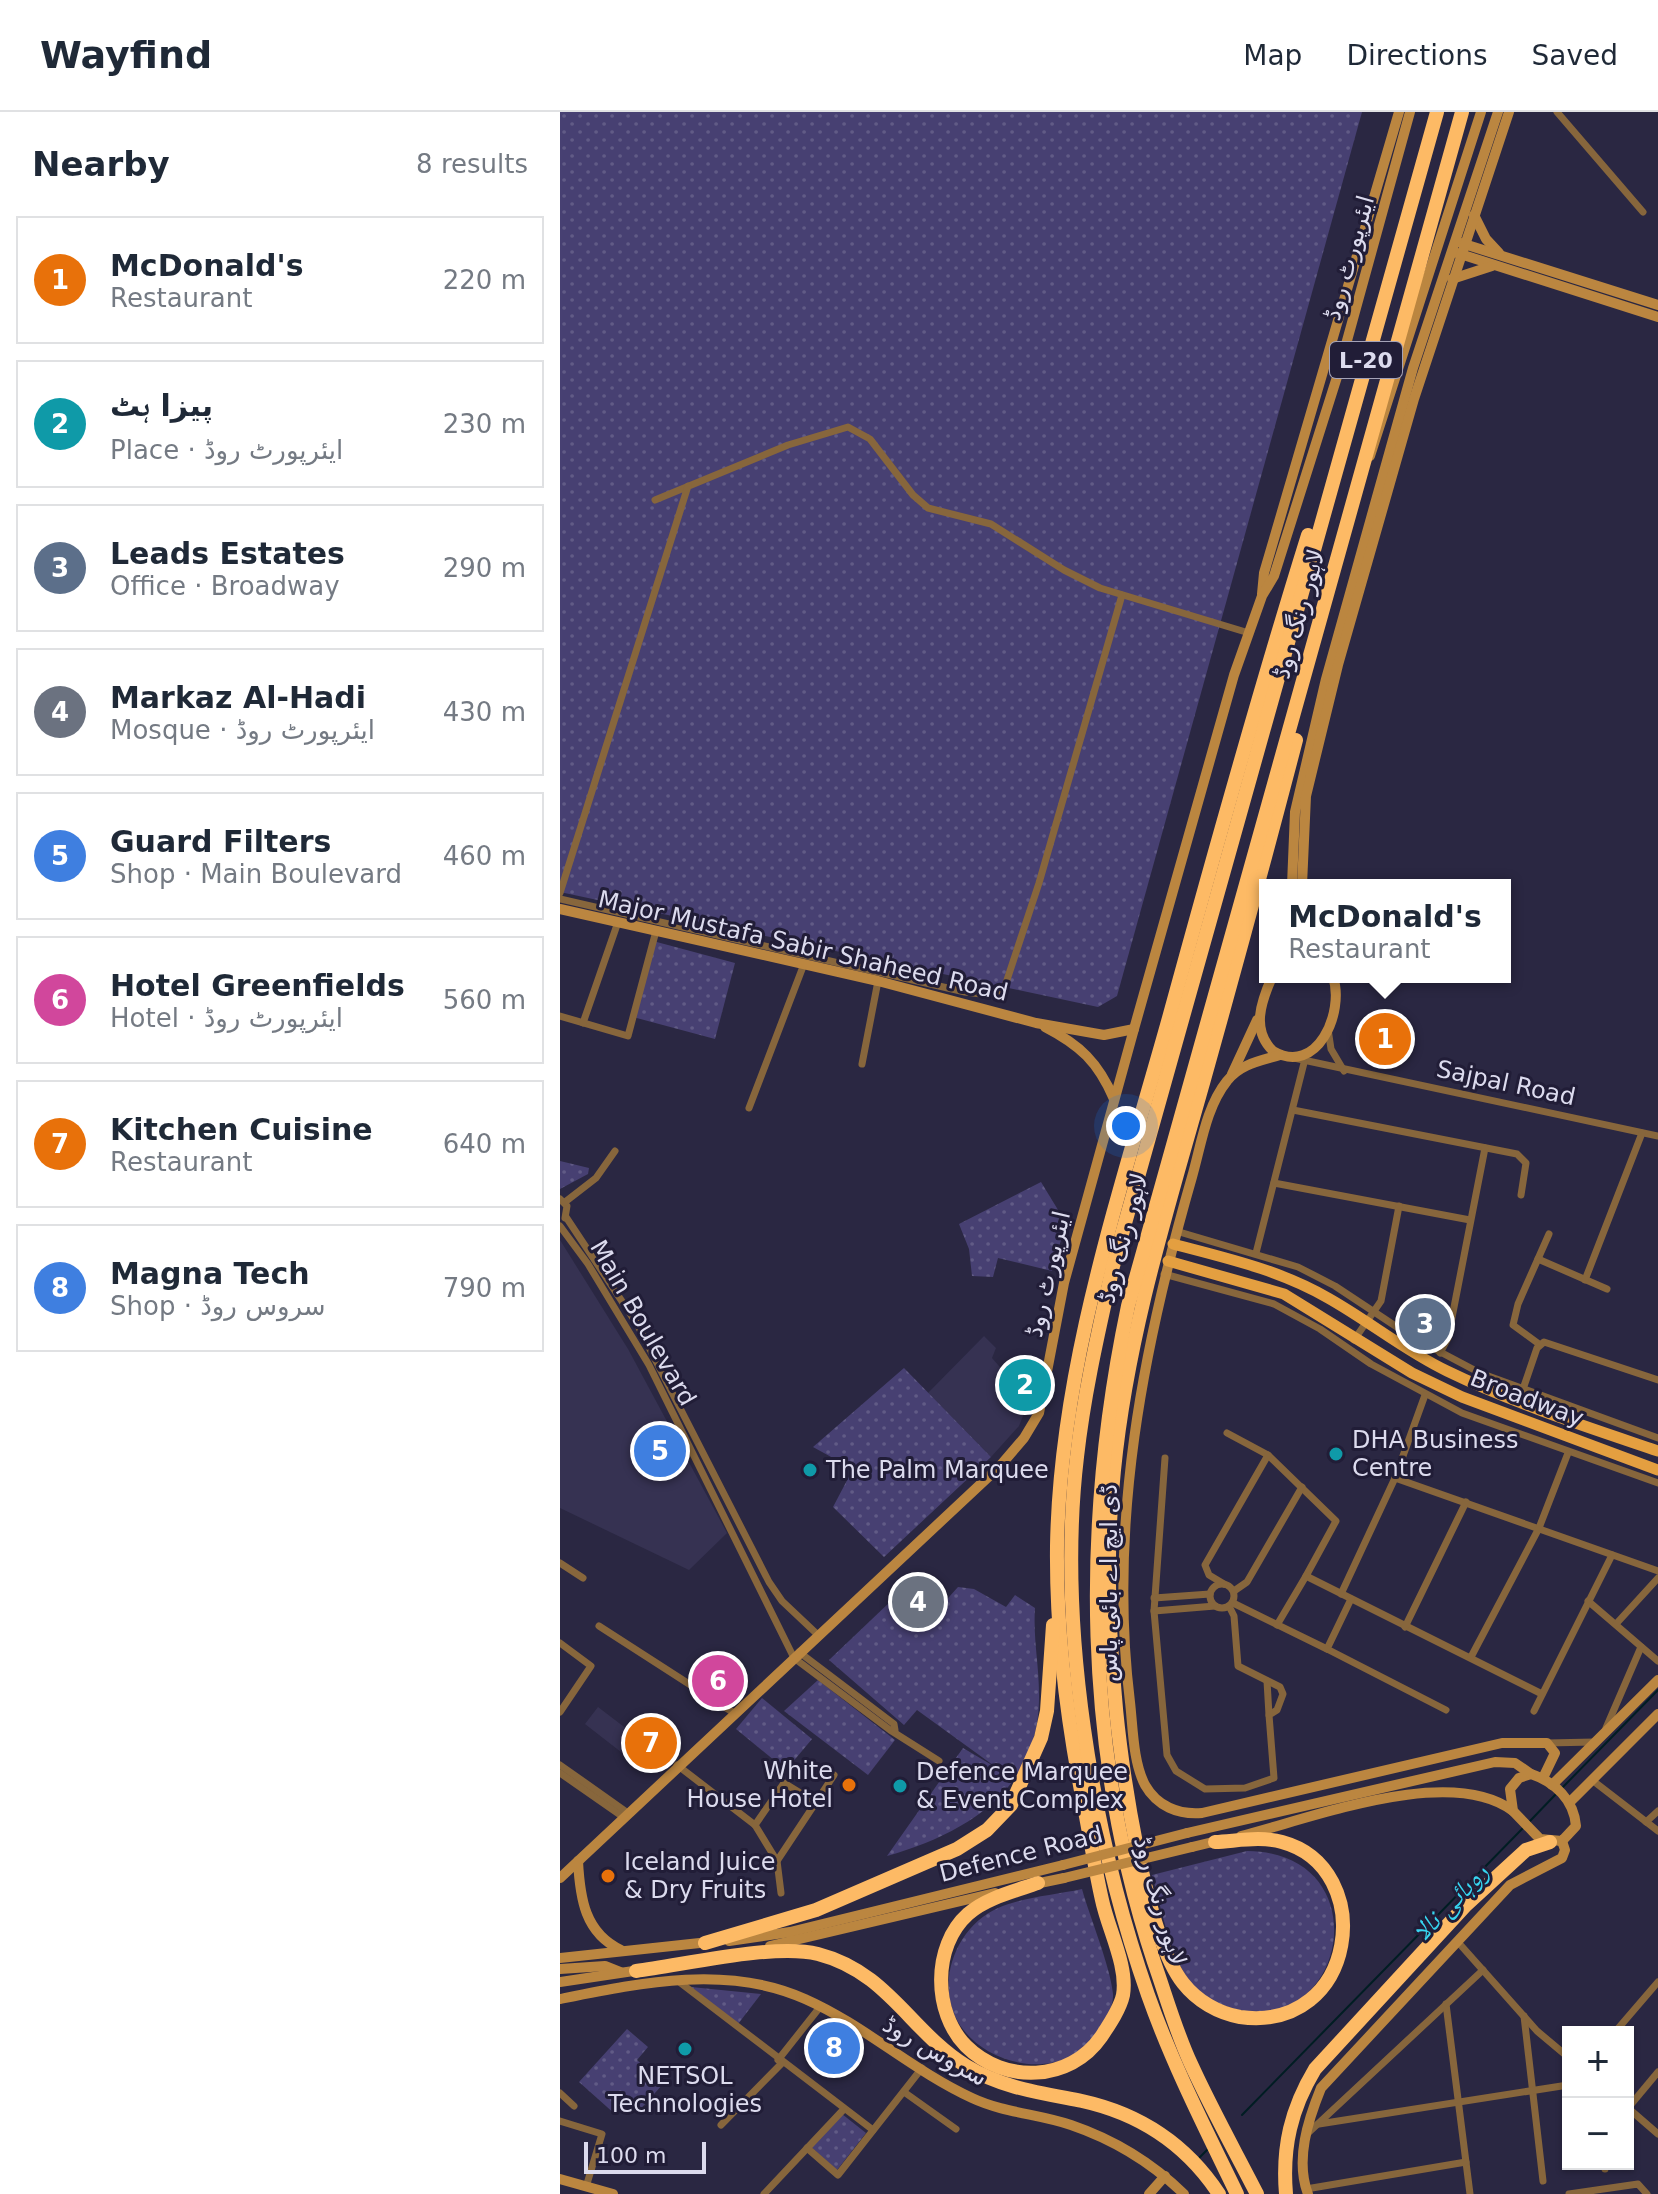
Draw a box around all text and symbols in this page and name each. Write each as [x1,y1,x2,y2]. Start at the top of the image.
text: Wayfind [40,33,212,77]
text: Map [1243,39,1302,72]
text: Directions [1346,39,1487,72]
text: Saved [1531,39,1618,72]
text: Nearby [32,144,170,184]
text: 8 results [416,149,528,179]
street label: ایئرپورٹ روڈ [1318,192,1380,324]
text: McDonald's [110,248,304,283]
text: 1 [51,265,69,295]
text: 220 m [443,265,526,295]
text: Restaurant [110,283,252,313]
road number: L-20 [1330,342,1402,378]
text: پیزا ہٹ [110,388,213,423]
text: 2 [51,409,69,439]
text: 230 m [443,409,526,439]
text: Place · ایئرپورٹ روڈ [110,435,343,465]
text: Leads Estates [110,536,345,571]
street label: لاہور رنگ روڈ [1267,546,1331,682]
text: 3 [51,553,69,583]
text: 290 m [443,553,526,583]
text: Office · Broadway [110,571,340,601]
text: Markaz Al-Hadi [110,680,366,715]
text: 4 [51,697,69,727]
text: 430 m [443,697,526,727]
text: Mosque · ایئرپورٹ روڈ [110,715,375,745]
text: Guard Filters [110,824,331,859]
text: 5 [51,841,69,871]
text: 460 m [443,841,526,871]
text: Shop · Main Boulevard [110,859,402,889]
popup [1259,879,1511,983]
street label: Major Mustafa Sabir Shaheed Road [595,885,1011,1007]
text: McDonald's [1288,899,1482,934]
text: Restaurant [1288,934,1431,964]
text: Hotel Greenfields [110,968,405,1003]
text: 6 [51,985,69,1015]
text: 560 m [443,985,526,1015]
text: Hotel · ایئرپورٹ روڈ [110,1003,343,1033]
pin: 1 [1359,1009,1411,1069]
street label: Sajpal Road [1434,1055,1578,1111]
your location [1106,1106,1146,1146]
text: Kitchen Cuisine [110,1112,373,1147]
text: 7 [51,1129,69,1159]
text: 640 m [443,1129,526,1159]
text: Restaurant [110,1147,252,1177]
street label: لاہور رنگ روڈ [1092,1170,1154,1306]
street label: ایئرپورٹ روڈ [1020,1208,1076,1340]
street label: Main Boulevard [584,1235,702,1411]
text: Magna Tech [110,1256,310,1291]
text: 8 [51,1273,69,1303]
text: 790 m [443,1273,526,1303]
text: Shop · سروس روڈ [110,1291,326,1321]
pin: 3 [1399,1294,1451,1354]
pin: 2 [999,1355,1051,1415]
street label: Broadway [1466,1364,1588,1432]
pin: 5 [634,1421,686,1481]
place label: DHA Business Centre [1352,1426,1518,1482]
marker: DHA Business Centre [1327,1445,1345,1463]
place label: The Palm Marquee [825,1456,1049,1484]
marker: The Palm Marquee [801,1461,819,1479]
street label: ڈی ایچ اے بائی پاس [1095,1484,1123,1682]
pin: 4 [892,1572,944,1632]
pin: 6 [692,1651,744,1711]
pin: 7 [625,1713,677,1773]
place label: White House Hotel [687,1757,833,1813]
place label: Defence Marquee & Event Complex [916,1758,1128,1814]
marker: White House Hotel [840,1776,858,1794]
marker: Defence Marquee & Event Complex [891,1777,909,1795]
street label: Defence Road [936,1820,1106,1888]
street label: لاہور رنگ روڈ [1128,1833,1192,1969]
place label: Iceland Juice & Dry Fruits [624,1848,775,1904]
water label: روہائی نالا [1406,1857,1495,1948]
marker: Iceland Juice & Dry Fruits [599,1867,617,1885]
street label: سروس روڈ [878,2010,992,2092]
pin: 8 [808,2018,860,2078]
map controls [1562,2026,1634,2170]
button: + [1562,2026,1634,2098]
marker: NETSOL Technologies [676,2040,694,2058]
place label: NETSOL Technologies [607,2062,762,2118]
button: − [1562,2098,1634,2170]
scale bar [584,2138,706,2174]
text: 100 m [596,2143,666,2168]

